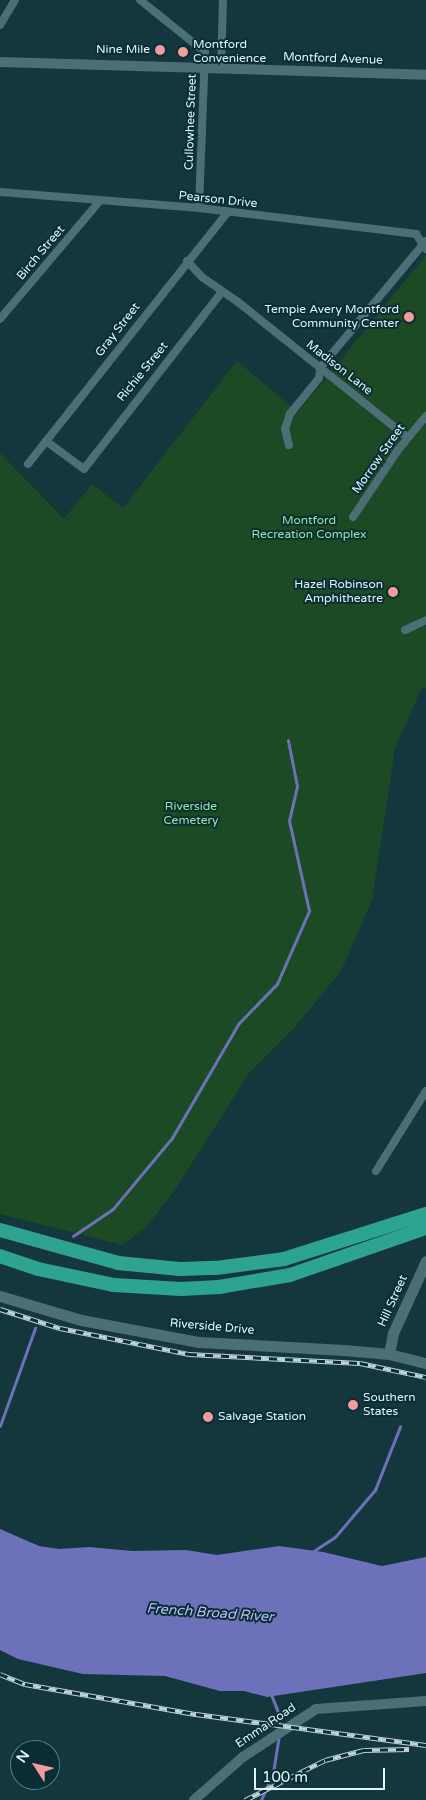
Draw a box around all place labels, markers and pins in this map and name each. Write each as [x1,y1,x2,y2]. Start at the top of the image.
place label: Montford Convenience [193,38,266,66]
place label: Nine Mile [96,43,150,57]
marker: Nine Mile [154,44,166,56]
marker: Montford Convenience [177,46,189,58]
place label: Tempie Avery Montford Community Center [264,303,399,331]
marker: Tempie Avery Montford Community Center [403,311,415,323]
place label: Hazel Robinson Amphitheatre [294,578,383,606]
marker: Hazel Robinson Amphitheatre [387,586,399,598]
place label: Southern States [363,1391,416,1419]
marker: Southern States [347,1399,359,1411]
place label: Salvage Station [218,1410,306,1424]
marker: Salvage Station [202,1411,214,1423]

